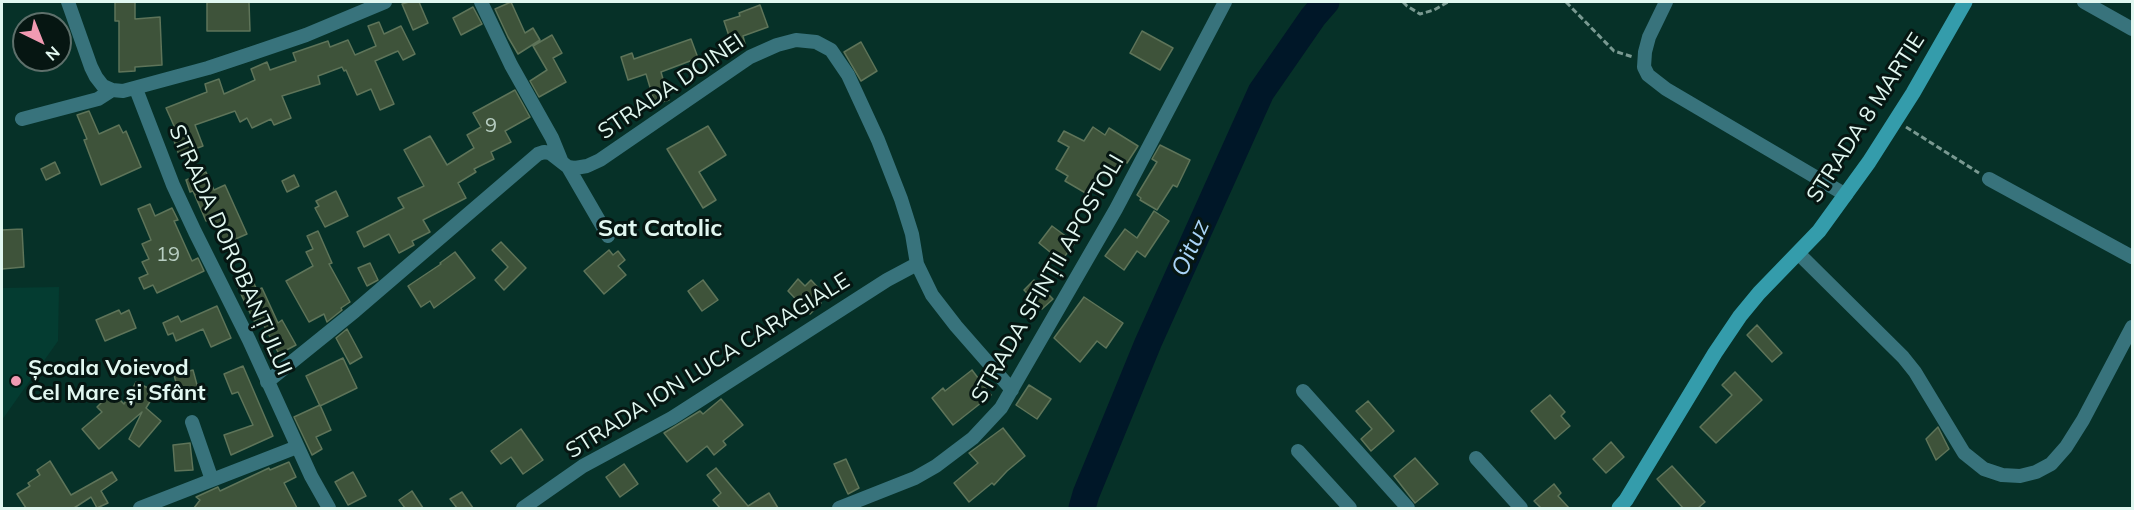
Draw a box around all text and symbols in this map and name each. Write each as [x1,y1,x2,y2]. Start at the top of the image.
north arrow [12,12,72,72]
street label: STRADA 8 MARTIE [1801,28,1931,208]
street label: STRADA DOINEI [593,29,749,145]
text: N [42,42,64,65]
house number: 9 [485,114,497,138]
street label: STRADA DOROBANȚULUI [163,121,297,379]
street label: STRADA SFINȚII APOSTOLI [966,150,1130,408]
district label: Sat Catolic [598,215,722,243]
water label: Oituz [1166,215,1216,281]
house number: 19 [156,243,180,267]
street label: STRADA ION LUCA CARAGIALE [561,268,855,464]
place label: Școala Voievod Cel Mare și Sfânt [28,355,206,406]
marker: Școala Voievod Cel Mare și Sfânt [9,374,23,388]

